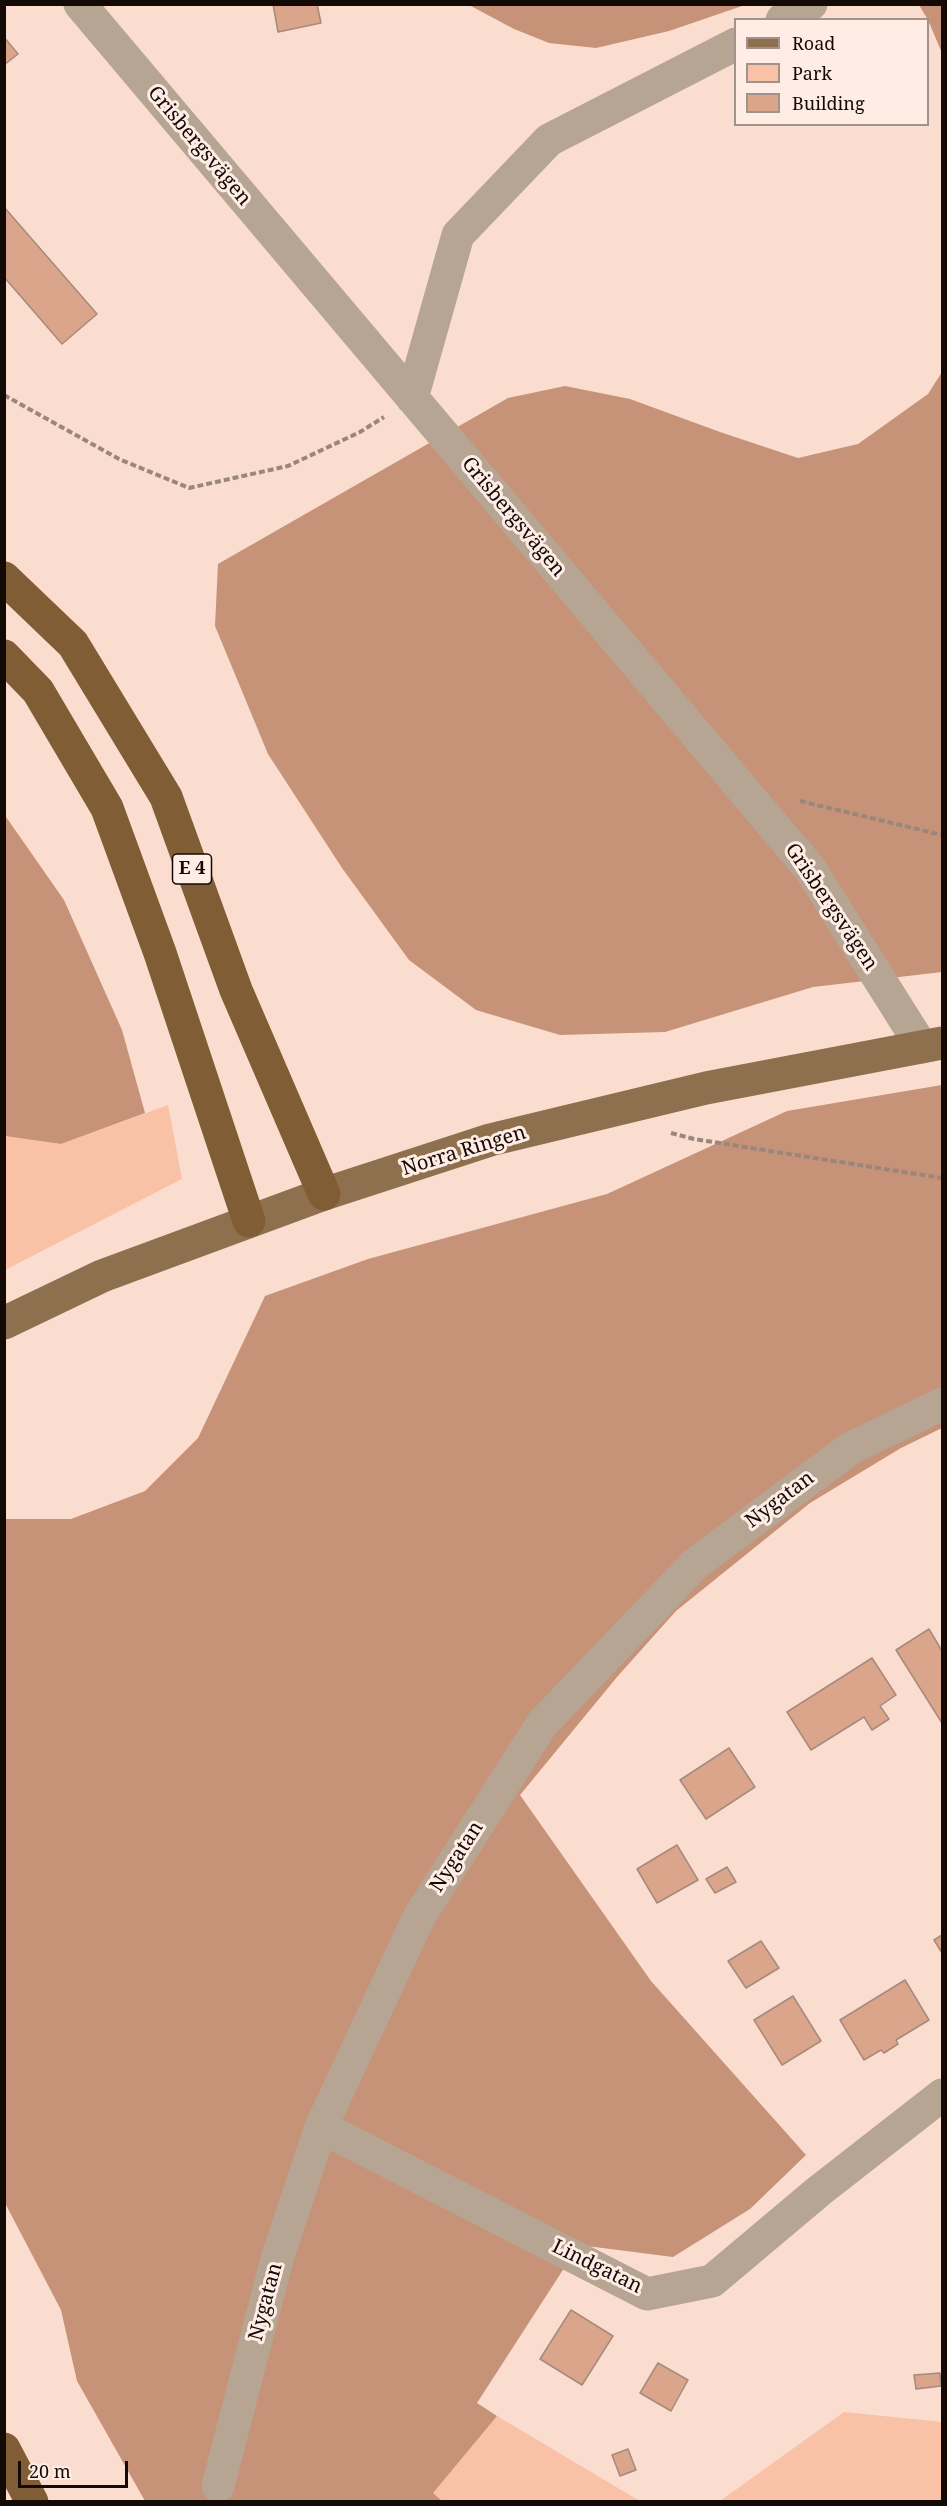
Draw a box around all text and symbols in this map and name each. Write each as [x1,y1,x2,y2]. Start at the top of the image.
legend [734,18,929,126]
text: Road [792,31,835,55]
text: Park [792,61,832,85]
street label: Grisbergsvägen [142,81,256,211]
text: Building [792,91,865,115]
street label: Grisbergsvägen [456,452,570,582]
street label: Grisbergsvägen [780,839,882,975]
road number: E 4 [172,854,212,884]
street label: Norra Ringen [399,1121,529,1181]
street label: Nygatan [741,1466,819,1534]
street label: Nygatan [425,1817,489,1897]
street label: Lindgatan [548,2235,646,2299]
street label: Nygatan [244,2260,288,2344]
scale bar [21,2449,130,2487]
text: 20 m [29,2459,71,2483]

